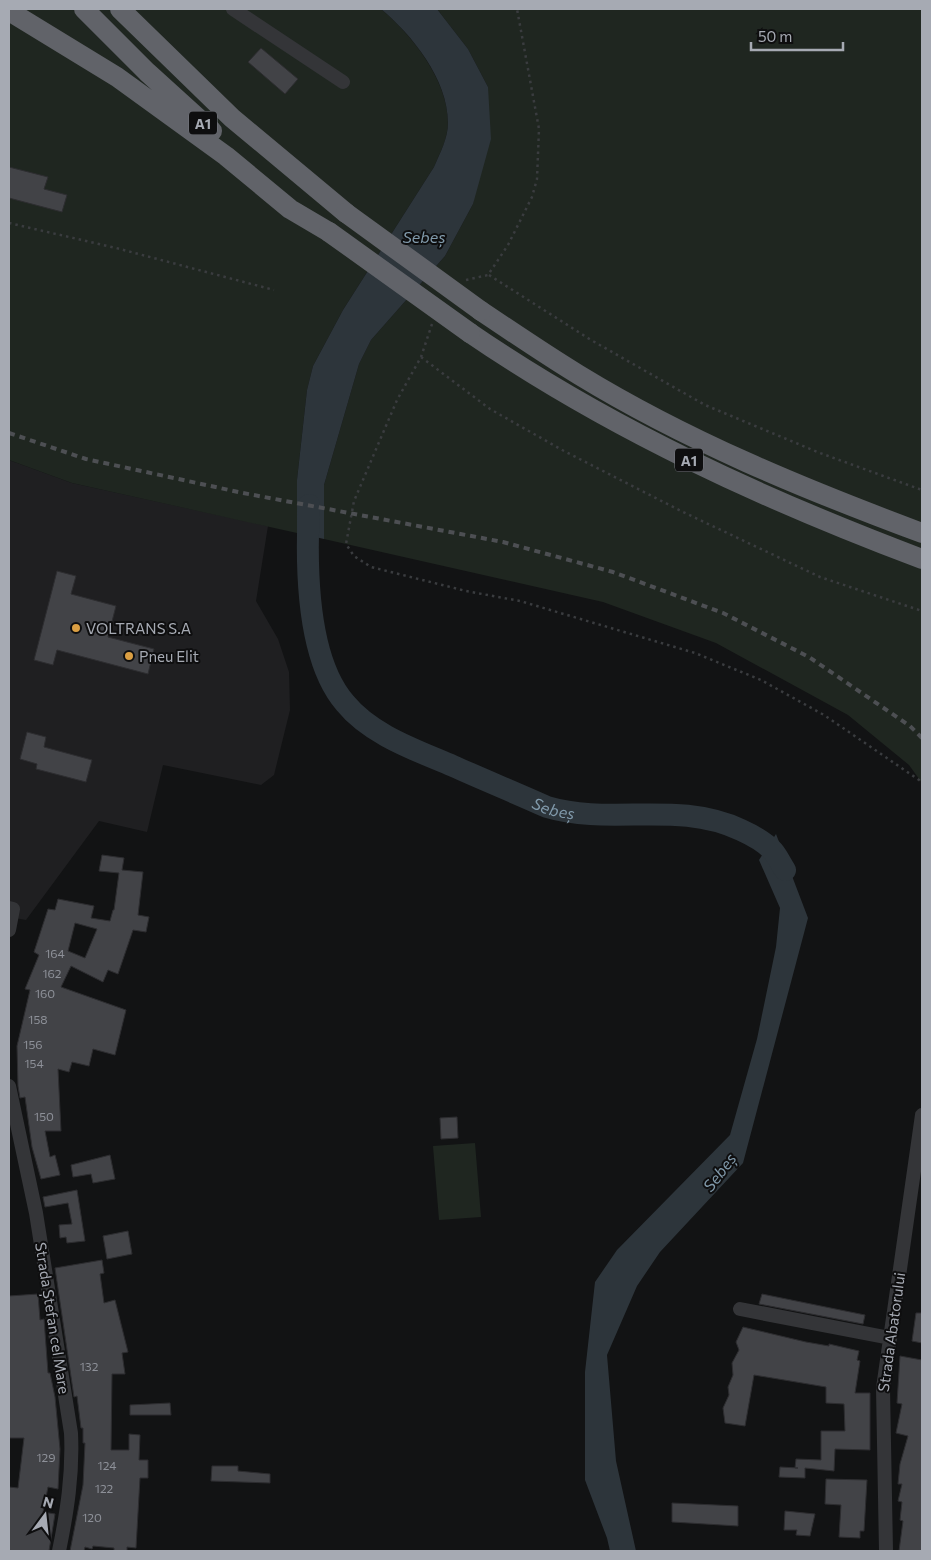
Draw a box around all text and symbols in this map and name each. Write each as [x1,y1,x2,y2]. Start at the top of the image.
scale bar [751,20,844,52]
text: 50 m [758,27,792,45]
road number: A1 [189,112,217,134]
water label: Sebeș [402,227,446,248]
road number: A1 [675,448,703,472]
place label: VOLTRANS S.A [86,619,191,637]
marker: VOLTRANS S.A [70,622,82,634]
place label: Pneu Elit [139,647,199,665]
marker: Pneu Elit [123,650,135,662]
water label: Sebeș [530,792,576,824]
house number: 164 [45,946,65,960]
house number: 162 [42,966,62,980]
house number: 160 [35,986,55,1000]
house number: 158 [28,1012,48,1026]
house number: 156 [23,1037,43,1051]
house number: 154 [24,1056,44,1070]
house number: 150 [34,1109,54,1123]
water label: Sebeș [698,1149,741,1196]
street label: Strada Ștefan cel Mare [30,1241,74,1395]
street label: Strada Abatorului [874,1271,908,1393]
house number: 132 [80,1359,99,1373]
house number: 129 [36,1450,56,1464]
house number: 124 [98,1458,116,1472]
house number: 122 [95,1481,114,1495]
north arrow [20,1490,70,1540]
text: N [41,1492,56,1512]
house number: 120 [82,1510,102,1524]

